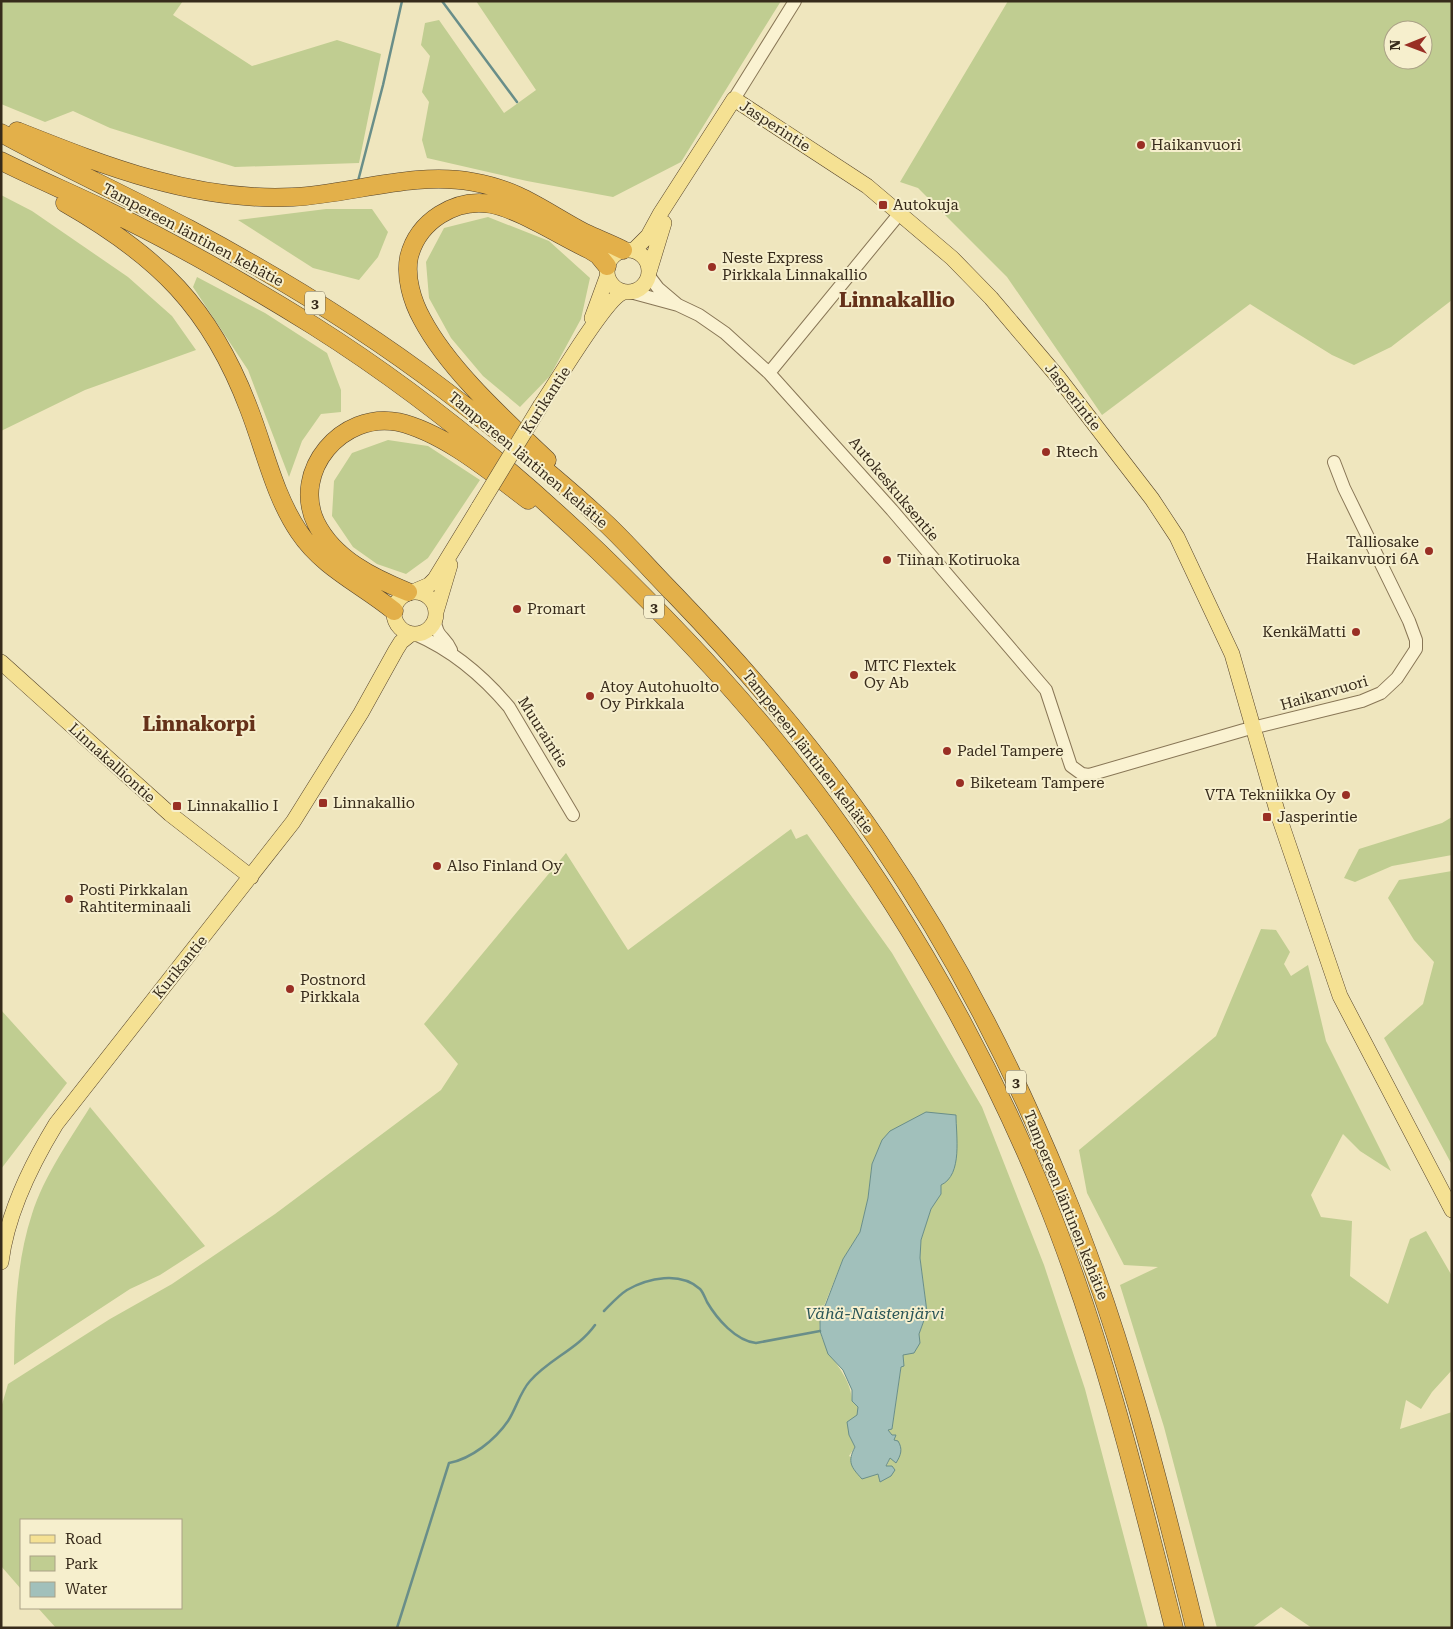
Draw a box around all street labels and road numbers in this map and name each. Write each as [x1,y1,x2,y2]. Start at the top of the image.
street label: Jasperintie [736,97,814,155]
street label: Tampereen läntinen kehätie [99,180,287,290]
road number: 3 [305,292,325,314]
street label: Jasperintie [1041,360,1105,434]
street label: Kurikantie [518,363,574,437]
street label: Tampereen läntinen kehätie [445,388,611,532]
street label: Autokeskuksentie [845,433,943,545]
road number: 3 [644,596,664,618]
street label: Tampereen läntinen kehätie [739,667,877,837]
street label: Haikanvuori [1278,672,1370,714]
street label: Muuraintie [514,693,572,771]
street label: Linnakalliontie [65,719,159,807]
street label: Kurikantie [149,932,211,1002]
road number: 3 [1006,1070,1026,1094]
street label: Tampereen läntinen kehätie [1020,1108,1112,1302]

